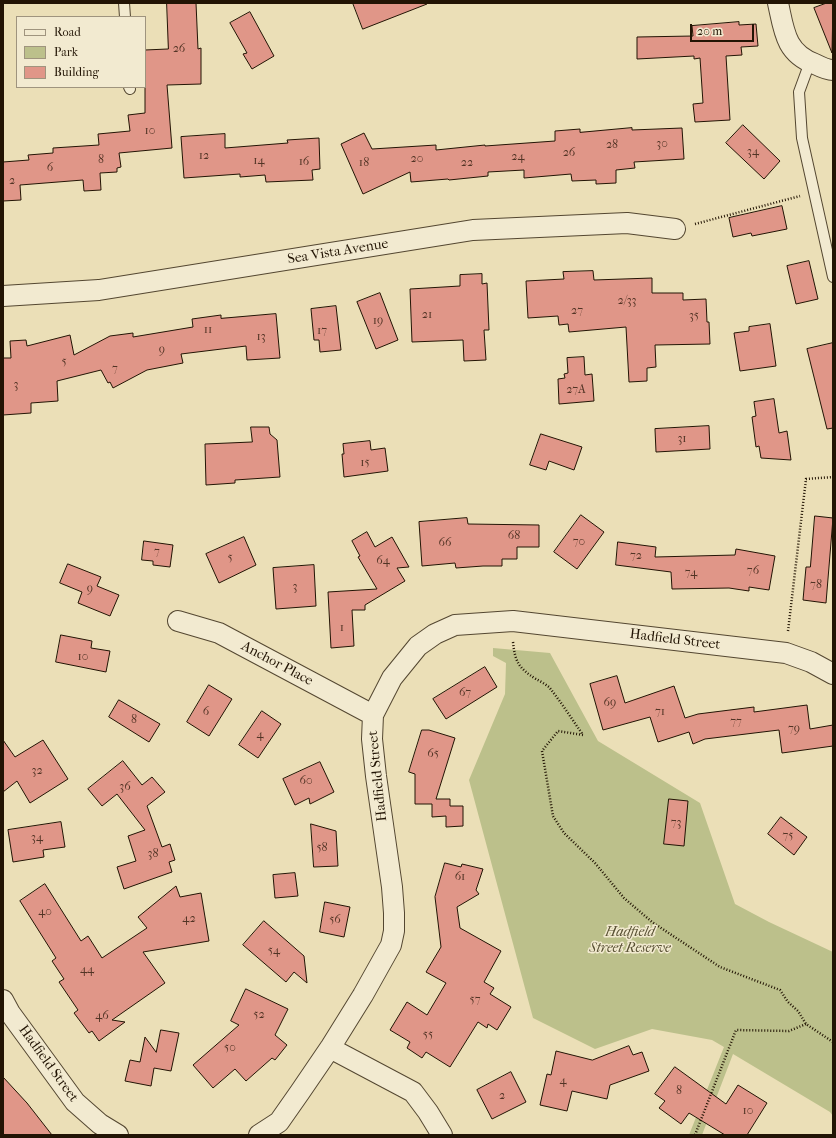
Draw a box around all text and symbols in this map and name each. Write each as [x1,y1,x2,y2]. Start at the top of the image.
legend [16,16,146,88]
scale bar [692,16,756,42]
text: 20 m [697,24,722,38]
text: Road [54,25,81,39]
house number: 26 [173,42,185,56]
text: Park [54,45,78,59]
text: Building [54,65,99,79]
house number: 10 [145,124,155,138]
house number: 30 [656,137,668,151]
house number: 28 [606,138,618,152]
house number: 34 [747,145,759,159]
house number: 26 [563,146,575,160]
house number: 12 [199,149,209,163]
house number: 24 [511,150,525,164]
house number: 20 [411,152,423,166]
house number: 8 [98,153,104,167]
house number: 14 [253,154,265,168]
house number: 16 [299,155,309,169]
house number: 18 [359,156,369,170]
house number: 22 [461,156,473,170]
house number: 6 [47,161,53,175]
house number: 2 [9,174,15,188]
street label: Sea Vista Avenue [286,236,390,268]
house number: 2/33 [618,294,636,308]
house number: 27 [571,304,583,318]
house number: 21 [422,308,432,322]
house number: 35 [689,309,699,323]
house number: 19 [373,314,383,328]
house number: 11 [204,323,212,337]
house number: 17 [317,324,327,338]
house number: 13 [256,330,266,344]
house number: 9 [159,343,165,357]
house number: 5 [61,355,67,369]
house number: 7 [112,362,118,376]
house number: 3 [14,378,18,392]
house number: 27A [566,383,586,397]
house number: 31 [677,432,687,446]
house number: 15 [360,456,370,470]
house number: 68 [508,529,520,543]
house number: 70 [573,535,585,549]
house number: 66 [439,536,451,550]
house number: 7 [154,545,160,559]
house number: 72 [630,549,642,563]
house number: 5 [227,551,233,565]
house number: 64 [376,554,390,568]
house number: 76 [747,564,759,578]
house number: 74 [685,566,697,580]
house number: 78 [810,578,822,592]
house number: 3 [293,580,297,594]
house number: 9 [87,582,93,596]
house number: 1 [340,621,344,635]
street label: Hadfield Street [629,626,721,654]
street label: Anchor Place [238,638,316,690]
house number: 10 [78,650,88,664]
house number: 67 [459,686,471,700]
house number: 69 [604,696,616,710]
house number: 6 [203,705,209,719]
house number: 71 [655,705,665,719]
house number: 8 [131,713,137,727]
house number: 77 [730,715,742,729]
house number: 79 [788,722,800,736]
house number: 4 [256,728,264,742]
street label: Hadfield Street [365,730,391,822]
house number: 65 [427,747,439,761]
house number: 32 [31,764,43,778]
house number: 60 [299,774,313,788]
house number: 36 [119,780,131,794]
house number: 73 [671,816,681,830]
house number: 75 [783,829,793,843]
house number: 34 [31,831,43,845]
house number: 58 [316,841,328,855]
house number: 38 [148,847,158,861]
house number: 61 [455,870,465,884]
house number: 40 [38,905,52,919]
house number: 42 [182,912,196,926]
house number: 56 [329,913,341,927]
park label: Hadfield Street Reserve [589,925,671,958]
house number: 54 [268,944,280,958]
house number: 44 [80,963,94,977]
house number: 57 [470,993,480,1007]
house number: 52 [253,1008,265,1022]
house number: 46 [95,1009,109,1023]
street label: Hadfield Street [14,1022,82,1106]
house number: 55 [423,1028,433,1042]
house number: 50 [224,1041,236,1055]
house number: 4 [559,1074,567,1088]
house number: 8 [676,1084,682,1098]
house number: 2 [499,1089,505,1103]
house number: 10 [743,1104,753,1118]

